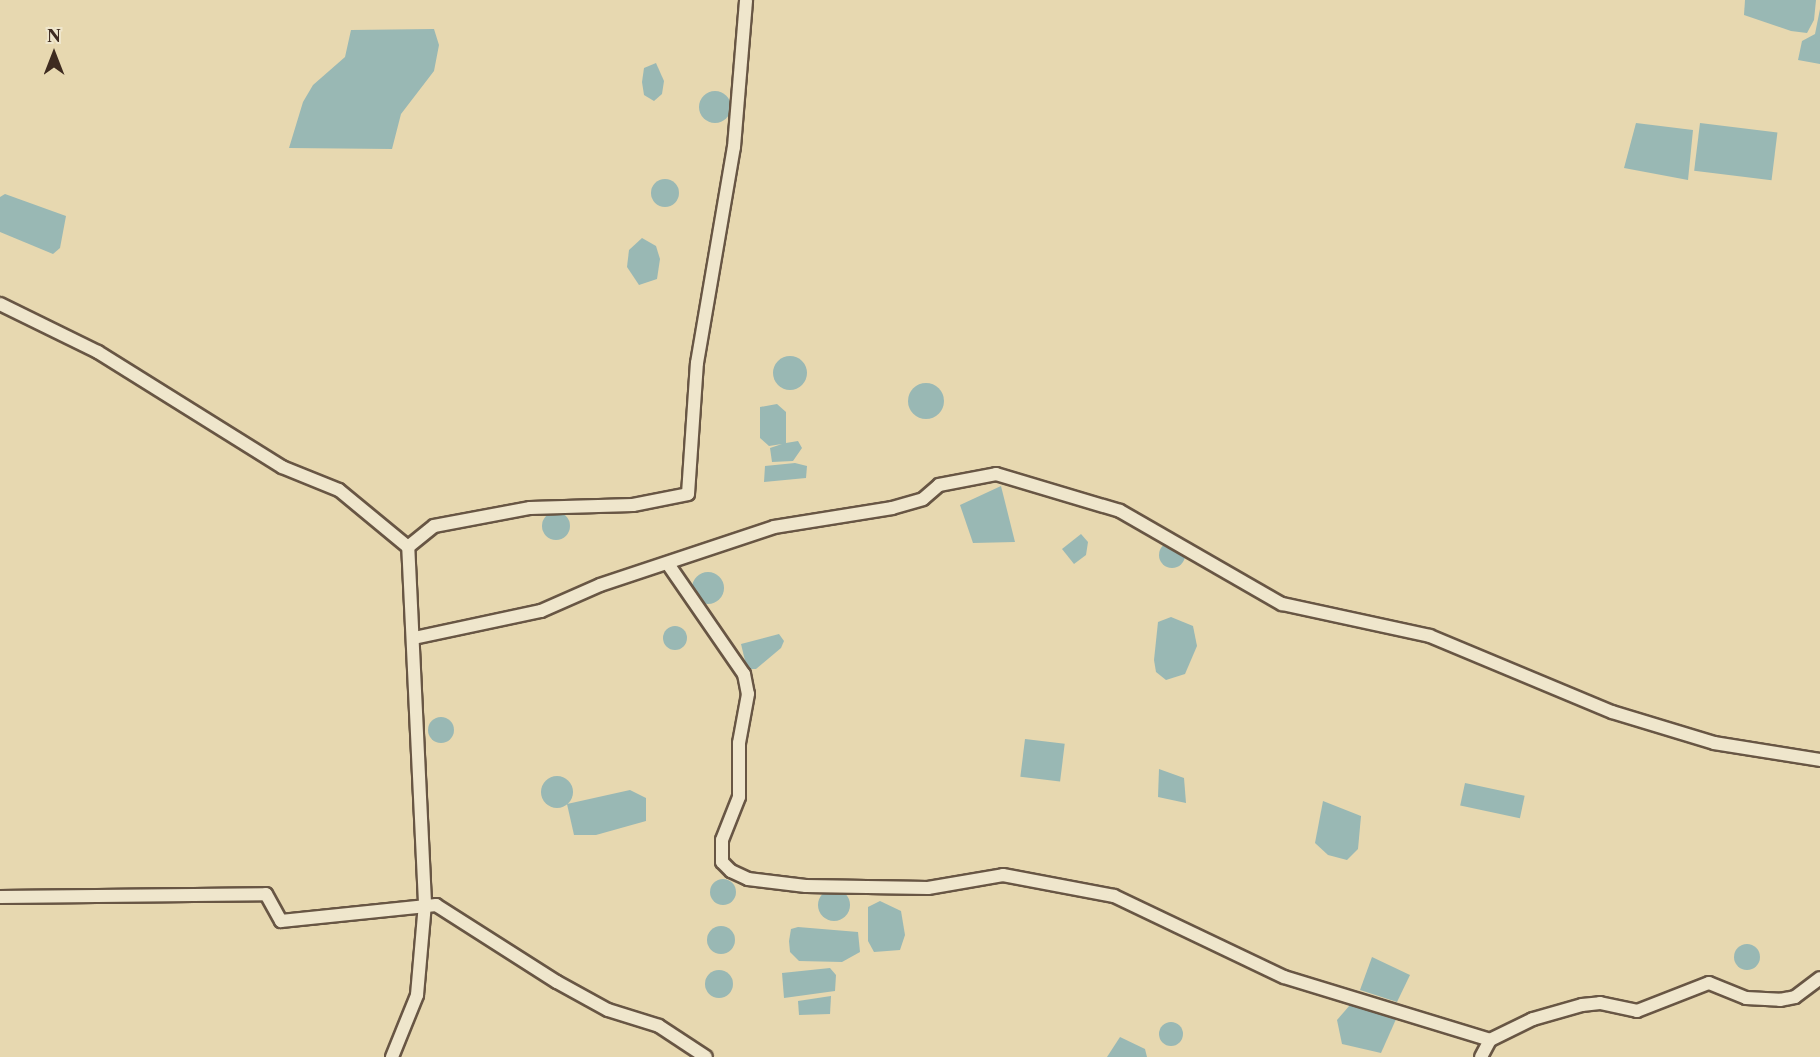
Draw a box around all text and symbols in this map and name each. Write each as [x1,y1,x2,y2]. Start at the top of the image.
north arrow [24,24,84,84]
text: N [47,26,61,46]

